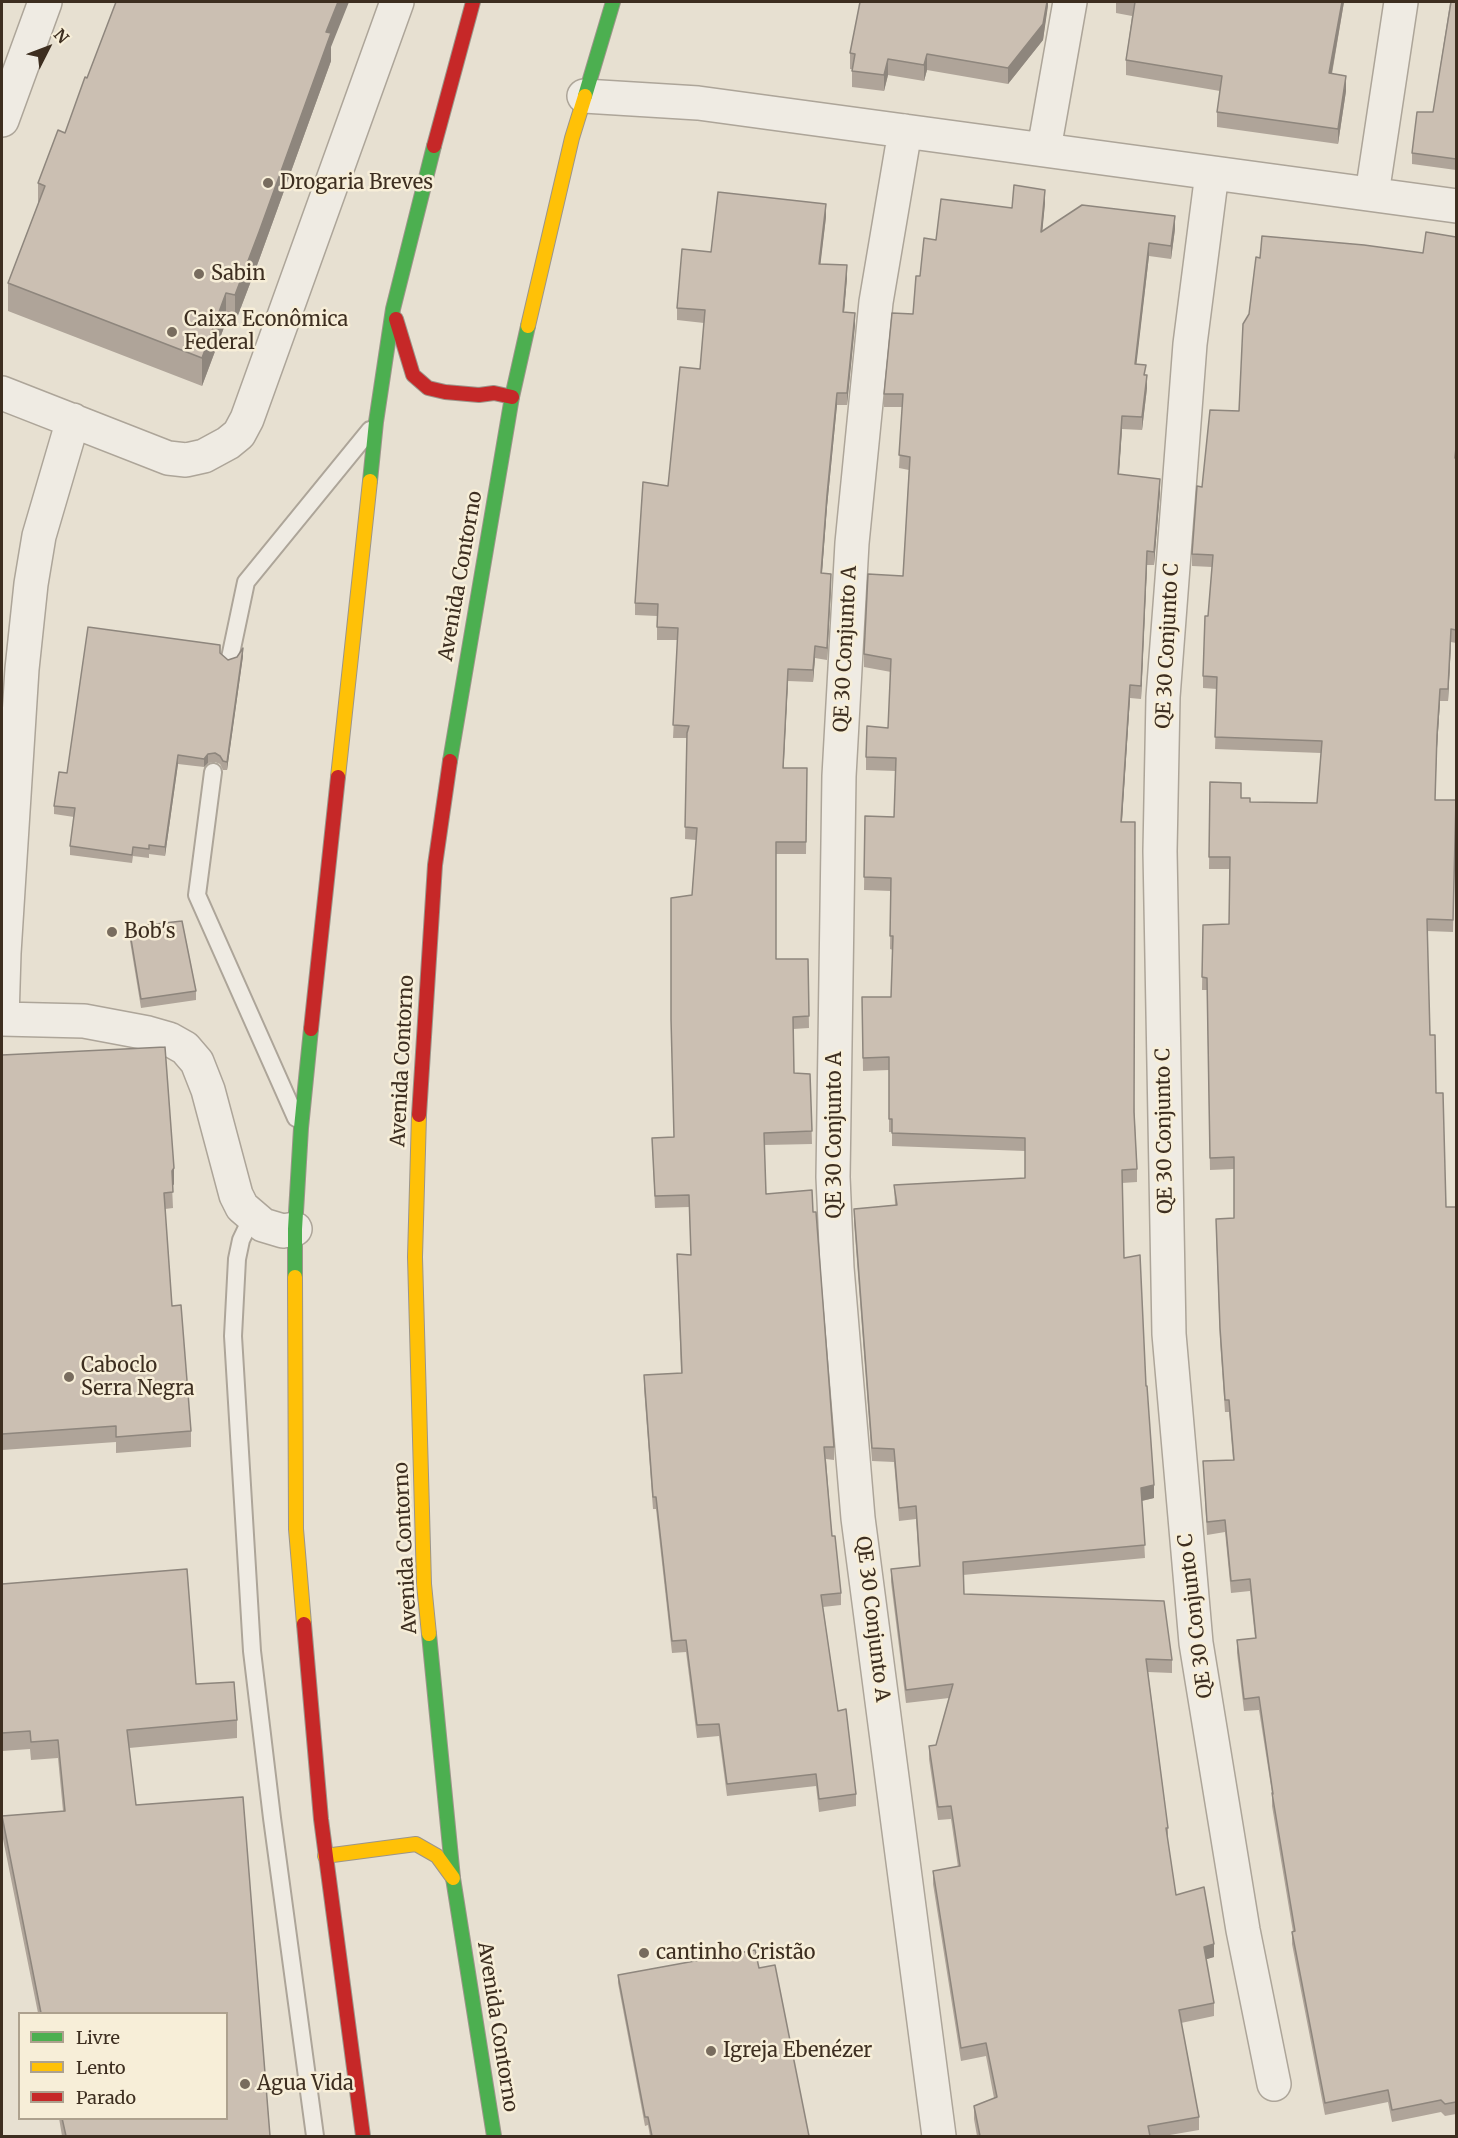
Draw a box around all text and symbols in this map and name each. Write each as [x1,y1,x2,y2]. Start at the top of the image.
north arrow [18,18,78,78]
text: N [50,25,73,47]
place label: Drogaria Breves [280,171,433,195]
marker: Drogaria Breves [261,176,275,190]
place label: Sabin [211,262,265,286]
marker: Sabin [192,267,206,281]
place label: Caixa Econômica Federal [184,308,348,355]
marker: Caixa Econômica Federal [165,325,179,339]
street label: Avenida Contorno [434,489,488,663]
street label: QE 30 Conjunto C [1152,563,1184,729]
street label: QE 30 Conjunto A [830,565,862,733]
place label: Bob's [124,920,175,944]
marker: Bob's [105,925,119,939]
street label: Avenida Contorno [387,974,419,1148]
street label: QE 30 Conjunto C [1152,1048,1178,1214]
street label: QE 30 Conjunto A [823,1052,847,1218]
place label: Caboclo Serra Negra [81,1354,195,1401]
marker: Caboclo Serra Negra [62,1370,76,1384]
street label: Avenida Contorno [390,1461,422,1635]
street label: QE 30 Conjunto C [1174,1532,1218,1700]
street label: QE 30 Conjunto A [850,1535,894,1703]
street label: Avenida Contorno [472,1940,522,2114]
place label: cantinho Cristão [656,1941,815,1965]
marker: cantinho Cristão [637,1946,651,1960]
legend [18,2012,228,2120]
text: Livre [76,2026,120,2049]
place label: Igreja Ebenézer [723,2039,872,2063]
marker: Igreja Ebenézer [704,2044,718,2058]
text: Lento [76,2056,126,2079]
place label: Agua Vida [257,2072,354,2096]
marker: Agua Vida [238,2077,252,2091]
text: Parado [76,2086,136,2109]

